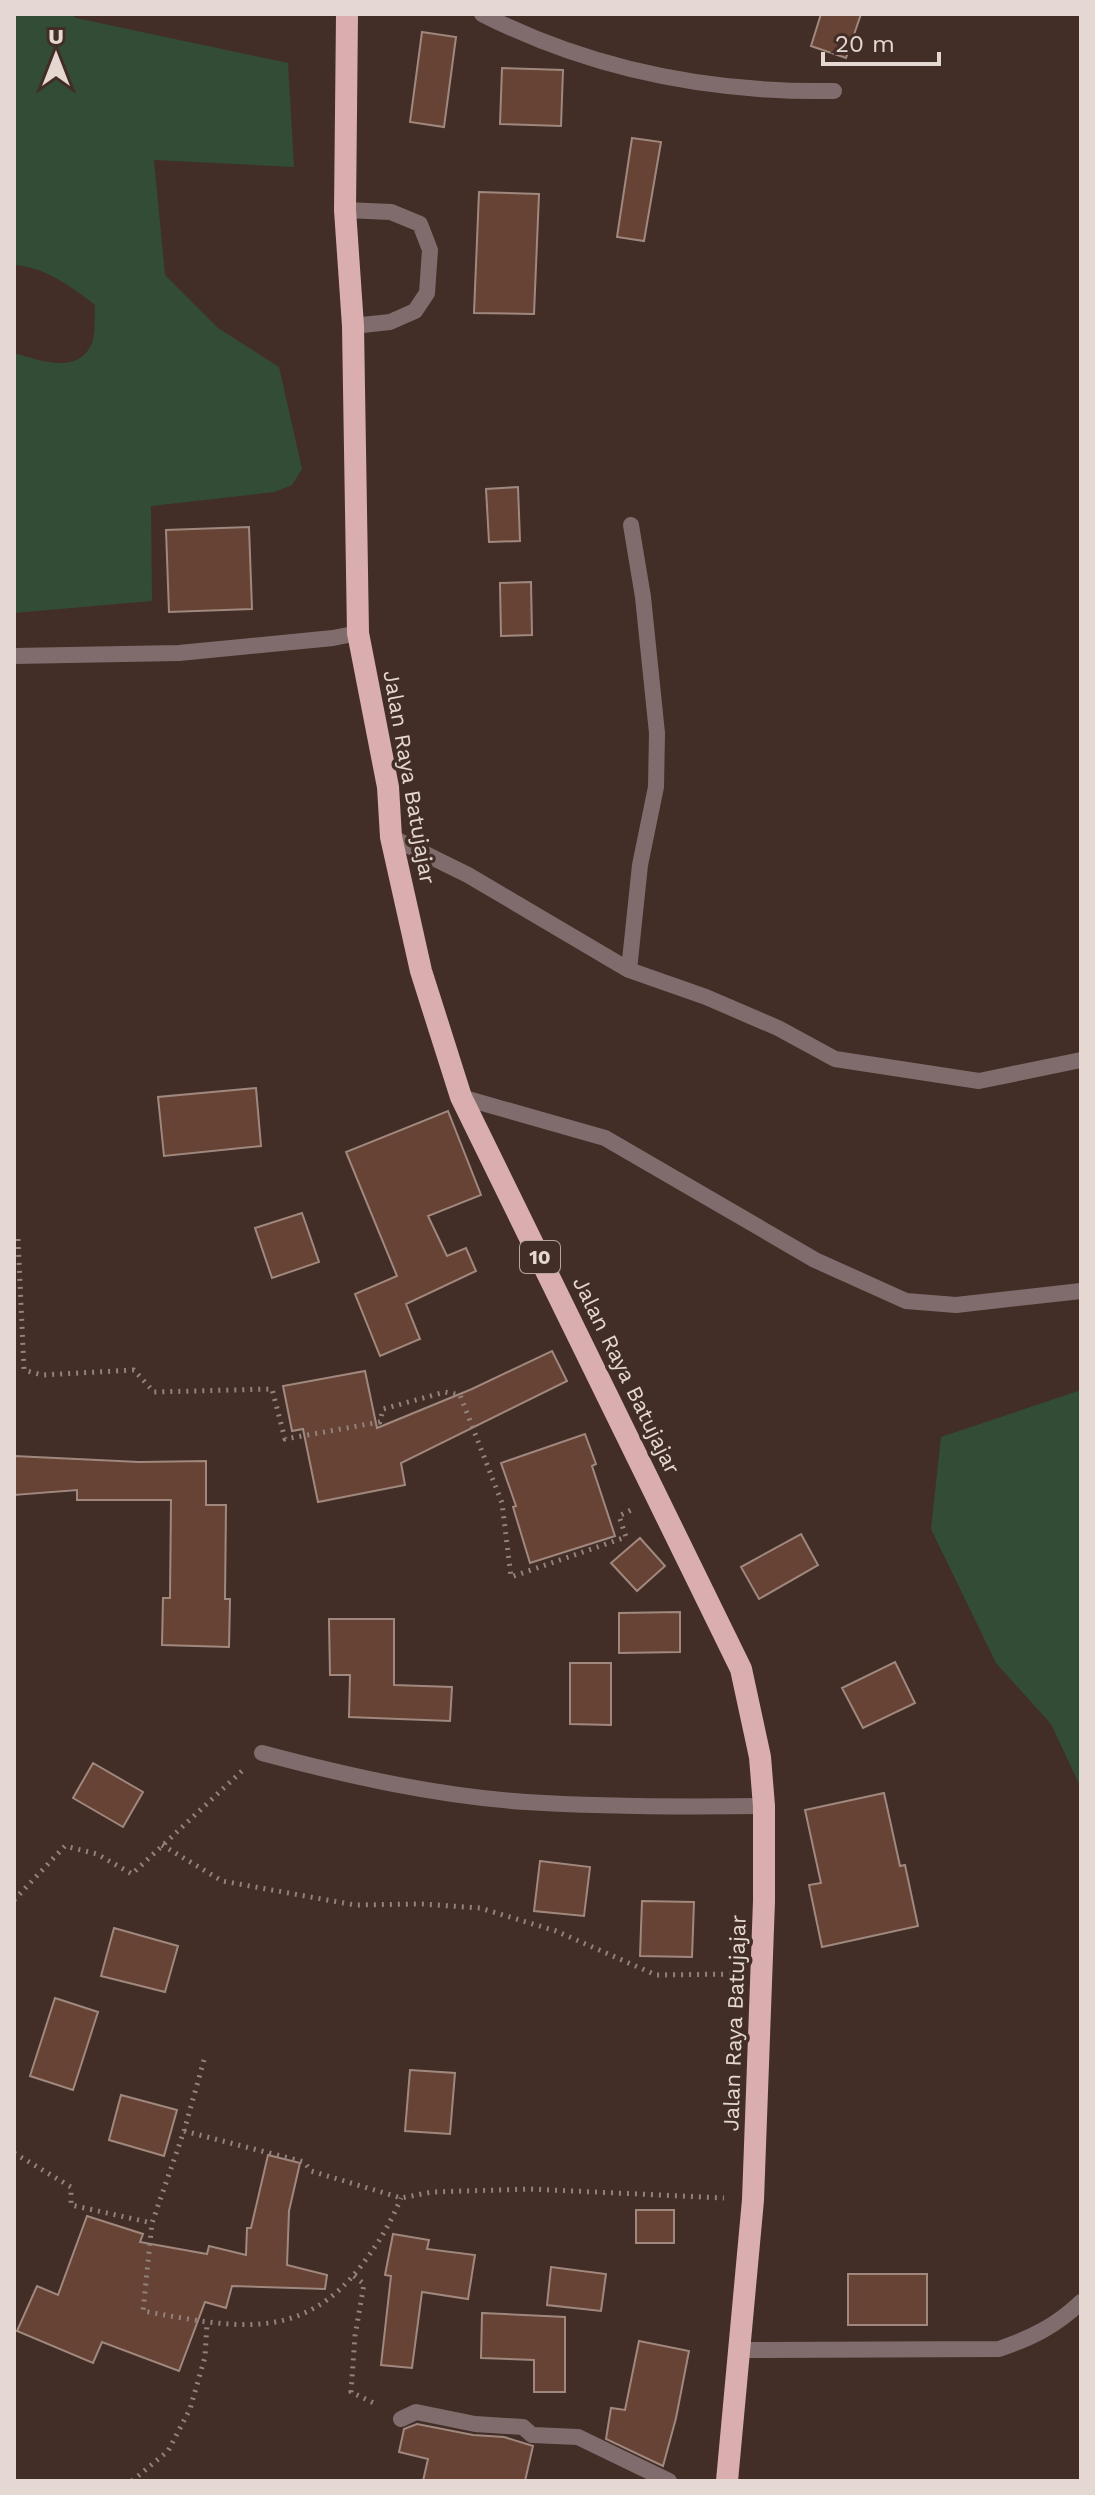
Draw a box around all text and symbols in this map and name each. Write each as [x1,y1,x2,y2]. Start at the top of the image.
north arrow [16,16,96,96]
scale bar [823,16,939,66]
text: U [48,24,64,49]
text: 20 m [835,30,895,58]
street label: Jalan Raya Batujajar [378,668,441,886]
road number: 10 [520,1241,560,1273]
street label: Jalan Raya Batujajar [568,1272,685,1478]
street label: Jalan Raya Batujajar [718,1914,751,2132]

